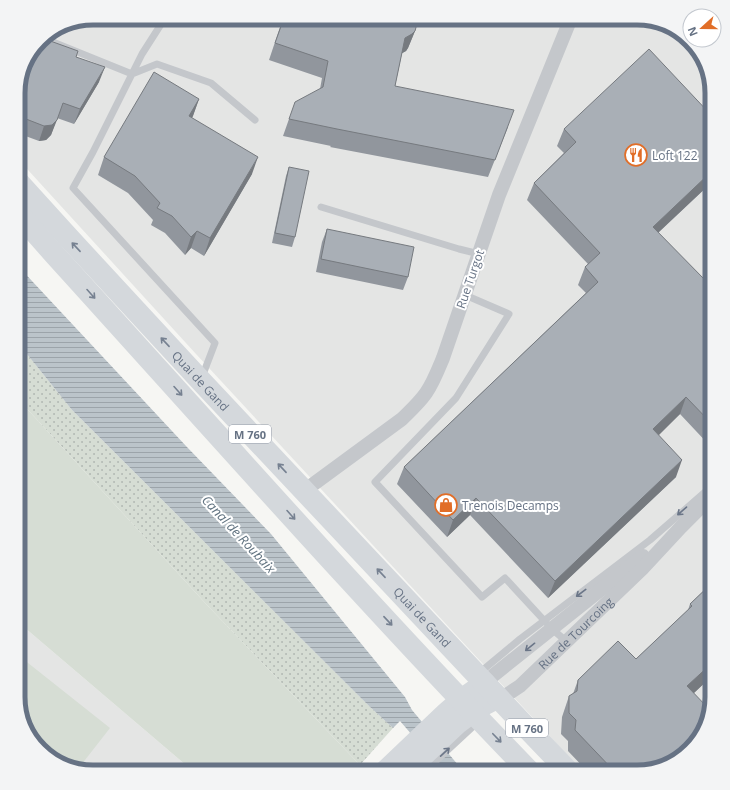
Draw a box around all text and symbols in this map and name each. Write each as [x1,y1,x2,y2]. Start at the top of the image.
north arrow [682,8,722,48]
text: N [684,25,701,39]
restaurant icon: Loft 122 [623,142,649,168]
place label: Loft 122 [652,147,698,164]
one-way arrow [72,242,81,252]
street label: Rue Turgot [452,247,488,311]
one-way arrow [86,289,95,300]
one-way arrow [160,337,170,347]
street label: Quai de Gand [168,347,233,415]
one-way arrow [173,386,183,396]
road number: M 760 [229,425,271,443]
one-way arrow [278,463,287,473]
water label: Canal de Roubaix [198,491,280,577]
shop icon: Trenois Decamps [433,492,459,518]
place label: Trenois Decamps [462,497,559,514]
one-way arrow [677,507,688,516]
one-way arrow [286,510,295,521]
one-way arrow [376,568,386,578]
street label: Quai de Gand [390,583,455,651]
one-way arrow [576,589,587,597]
street label: Rue de Tourcoing [534,593,617,673]
one-way arrow [384,616,393,626]
one-way arrow [525,642,536,651]
road number: M 760 [506,719,548,737]
one-way arrow [492,733,502,743]
one-way arrow [440,748,450,757]

